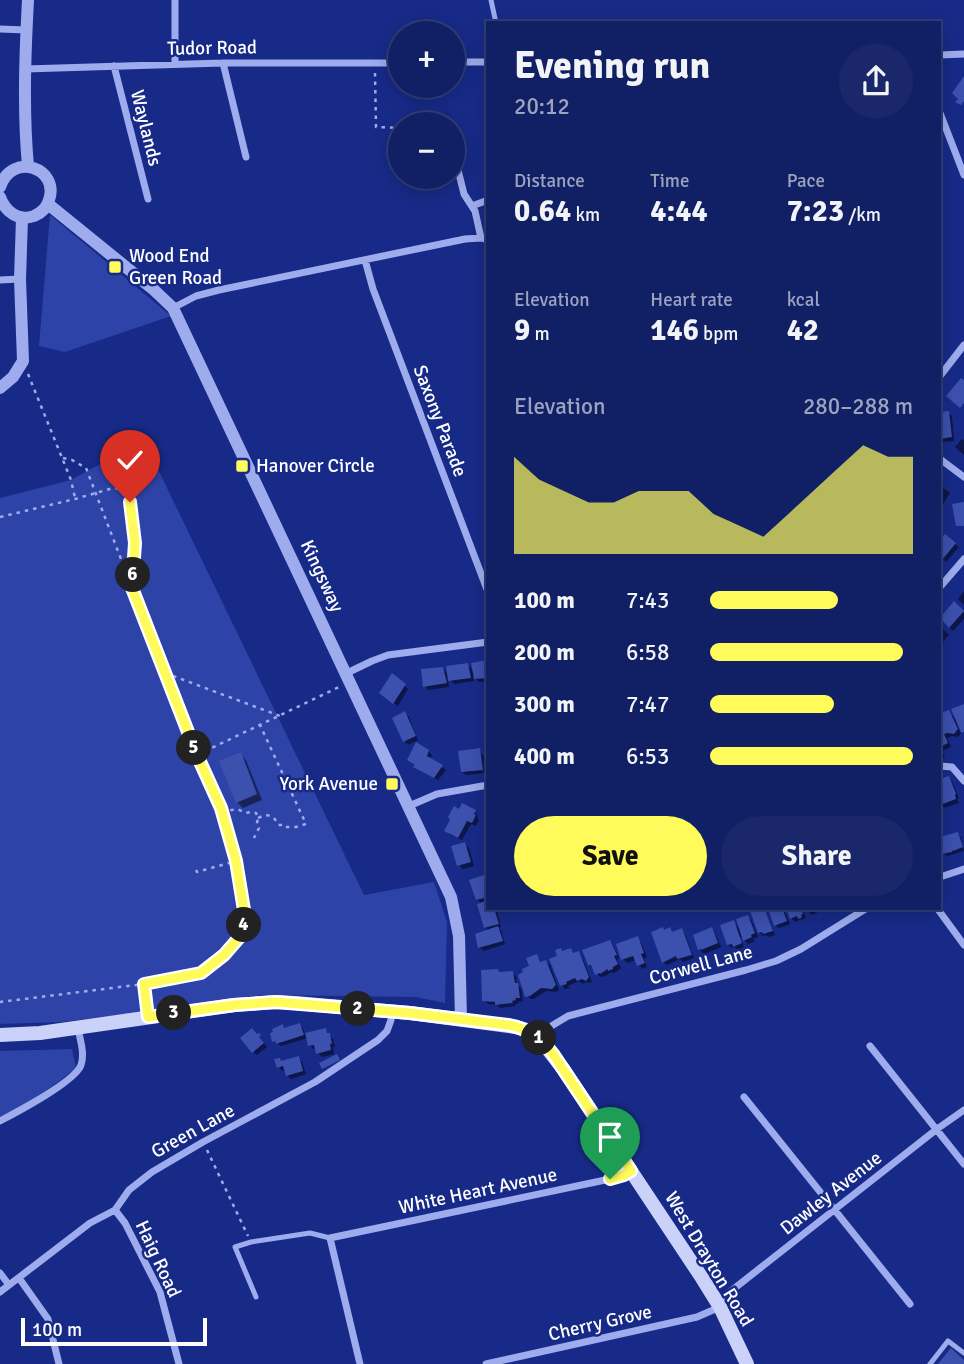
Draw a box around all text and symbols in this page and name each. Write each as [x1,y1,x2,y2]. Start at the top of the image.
map controls [388,21,465,189]
button: + [388,21,465,98]
street label: Tudor Road [167,35,257,61]
text: Evening run [514,42,710,89]
button: share [839,44,913,118]
street label: Waylands [125,87,167,169]
text: 20:12 [514,92,570,121]
button: − [388,112,465,189]
text: Distance [514,169,585,193]
text: Time [650,169,689,193]
text: Pace [787,169,825,193]
text: 0.64 [514,193,571,230]
text: 4:44 [650,193,708,230]
text: 7:23 [787,193,844,230]
text: km [571,203,600,227]
text: /km [844,203,881,227]
place label: Wood End Green Road [129,244,222,290]
marker: Wood End Green Road [107,259,123,275]
text: Elevation [514,288,590,312]
text: Heart rate [650,288,733,312]
text: kcal [787,288,820,312]
text: 9 [514,312,530,349]
text: 146 [650,312,699,349]
text: 42 [787,312,819,349]
text: m [530,322,550,346]
text: bpm [699,322,738,346]
street label: Saxony Parade [408,362,472,480]
text: Elevation [514,392,606,421]
text: 280–288 m [803,392,913,421]
pin [100,430,160,502]
icon: check [111,441,149,479]
place label: Hanover Circle [256,454,375,478]
marker: Hanover Circle [234,458,250,474]
street label: Kingsway [295,536,349,616]
pin: 6 [116,558,150,592]
text: 6 [127,562,138,586]
text: 100 m [514,586,575,615]
text: 7:43 [626,586,669,615]
text: 200 m [514,638,575,667]
text: 6:58 [626,638,669,667]
text: 300 m [514,690,575,719]
text: 7:47 [626,690,669,719]
pin: 5 [176,730,212,766]
text: 5 [188,735,199,759]
text: 400 m [514,742,575,771]
text: 6:53 [626,742,669,771]
place label: York Avenue [280,772,378,796]
marker: York Avenue [384,776,400,792]
button: Save [514,816,707,896]
button: Share [721,816,913,896]
pin: 4 [226,908,262,942]
text: 4 [238,912,249,936]
street label: Corwell Lane [647,940,755,990]
pin: 2 [340,992,376,1026]
pin: 3 [156,996,192,1030]
text: 2 [352,996,363,1020]
text: 3 [168,1000,179,1024]
pin: 1 [522,1020,556,1056]
text: 1 [533,1025,544,1049]
street label: Green Lane [147,1098,239,1164]
pin [580,1107,640,1179]
icon: arrive [591,1118,629,1156]
street label: Dawley Avenue [775,1146,887,1240]
street label: White Heart Avenue [397,1162,559,1220]
street label: West Drayton Road [659,1187,759,1331]
street label: Haig Road [130,1217,186,1301]
street label: Cherry Grove [546,1299,654,1347]
scale bar [21,1315,206,1347]
text: 100 m [32,1318,82,1342]

